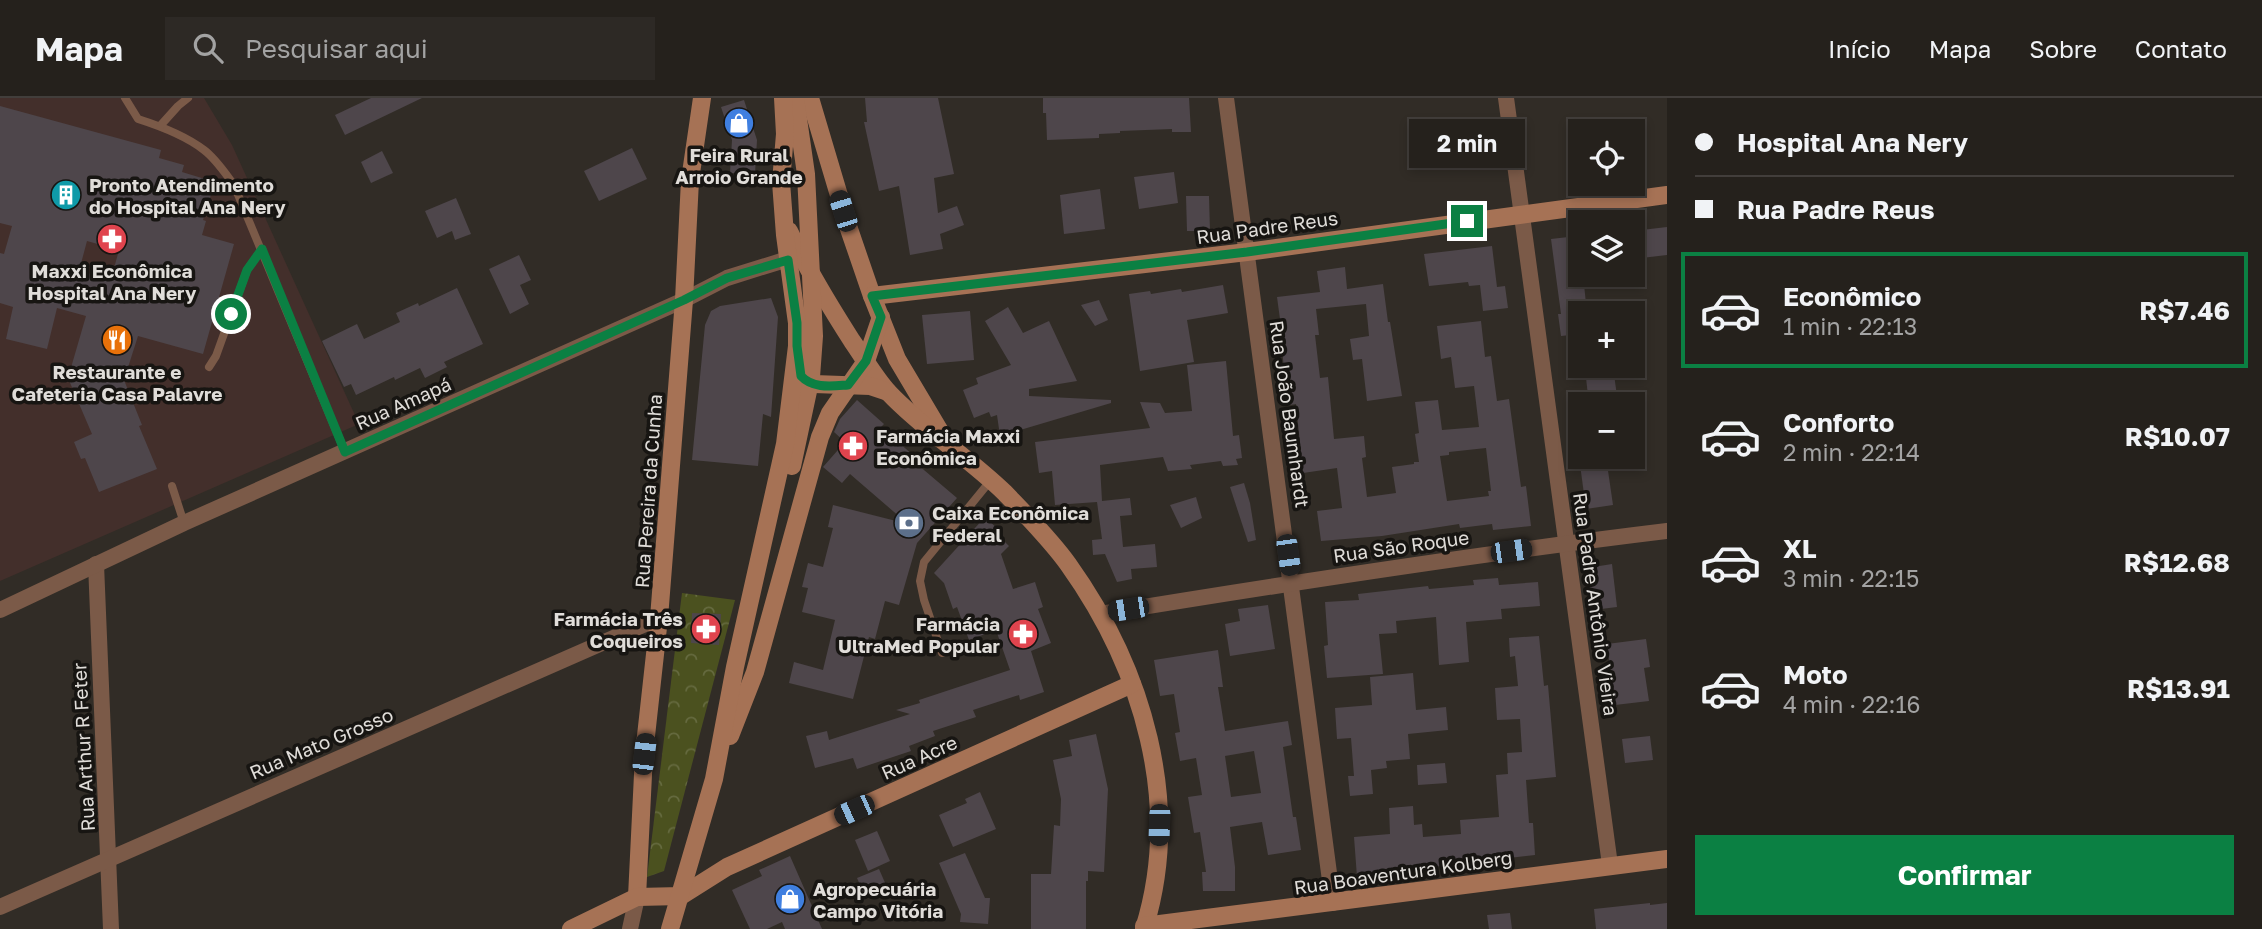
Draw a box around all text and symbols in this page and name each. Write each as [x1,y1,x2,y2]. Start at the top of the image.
search box [165,17,655,80]
text: Mapa [35,29,123,68]
icon: search [189,29,227,67]
text: Pesquisar aqui [245,33,428,64]
text: Início [1828,34,1891,63]
text: Mapa [1929,34,1991,63]
text: Sobre [2029,34,2097,63]
text: Contato [2135,34,2227,63]
shop icon: Feira Rural Arroio Grande [722,106,756,140]
map controls [1568,119,1645,469]
button: locate [1568,119,1645,196]
callout: 2 min [1409,120,1525,169]
text: Hospital Ana Nery [1737,127,1968,158]
text: 2 min [1437,129,1497,157]
place label: Feira Rural Arroio Grande [675,143,803,188]
place label: Pronto Atendimento do Hospital Ana Nery [89,173,286,218]
building icon: Pronto Atendimento do Hospital Ana Nery [49,178,83,212]
car [827,188,860,234]
text: Rua Padre Reus [1737,194,1934,225]
route end [1451,205,1483,237]
street label: Rua Padre Reus [1195,206,1339,248]
button: layers [1568,210,1645,287]
pharmacy icon: Maxxi Econômica Hospital Ana Nery [95,222,129,256]
place label: Maxxi Econômica Hospital Ana Nery [28,259,197,304]
icon: car [1699,279,1762,342]
text: Econômico [1783,281,1921,312]
text: R$7.46 [2139,295,2230,326]
route start [215,298,247,330]
button: + [1568,301,1645,378]
text: 1 min · 22:13 [1783,312,1917,340]
street label: Rua João Baumhardt [1265,319,1315,509]
restaurant icon: Restaurante e Cafeteria Casa Palavre [100,323,134,357]
place label: Restaurante e Cafeteria Casa Palavre [12,360,222,405]
street label: Rua Amapá [352,372,454,434]
button: − [1568,392,1645,469]
street label: Rua Pereira da Cunha [630,393,666,589]
icon: car [1699,405,1762,468]
text: Conforto [1783,407,1894,438]
text: R$10.07 [2125,421,2230,452]
place label: Farmácia Maxxi Econômica [876,424,1020,469]
pharmacy icon: Farmácia Maxxi Econômica [836,429,870,463]
text: 2 min · 22:14 [1783,438,1920,466]
street label: Rua Padre Antônio Vieira [1569,491,1623,717]
place label: Caixa Econômica Federal [932,501,1089,546]
bank icon: Caixa Econômica Federal [892,506,926,540]
street label: Rua São Roque [1332,525,1470,567]
icon: car [1699,531,1762,594]
car [1275,533,1302,577]
text: XL [1783,533,1817,564]
car [1489,538,1534,564]
text: R$12.68 [2124,547,2230,578]
text: 3 min · 22:15 [1783,564,1919,592]
car [1106,595,1151,623]
place label: Farmácia Três Coqueiros [554,607,683,652]
pharmacy icon: Farmácia Três Coqueiros [689,612,723,646]
place label: Farmácia UltraMed Popular [838,612,1001,657]
pharmacy icon: Farmácia UltraMed Popular [1006,617,1040,651]
icon: car [1699,657,1762,720]
text: Moto [1783,659,1848,690]
street label: Rua Arthur R Feter [67,662,99,832]
text: R$13.91 [2127,673,2230,704]
text: 4 min · 22:16 [1783,690,1921,718]
street label: Rua Mato Grosso [246,702,396,784]
street label: Rua Acre [877,730,961,784]
car [632,732,657,776]
car [831,792,878,828]
car [1148,804,1171,846]
button: Confirmar [1695,835,2234,915]
street label: Rua Boaventura Kolberg [1292,845,1514,899]
place label: Agropecuária Campo Vitória [813,877,943,922]
shop icon: Agropecuária Campo Vitória [773,882,807,916]

